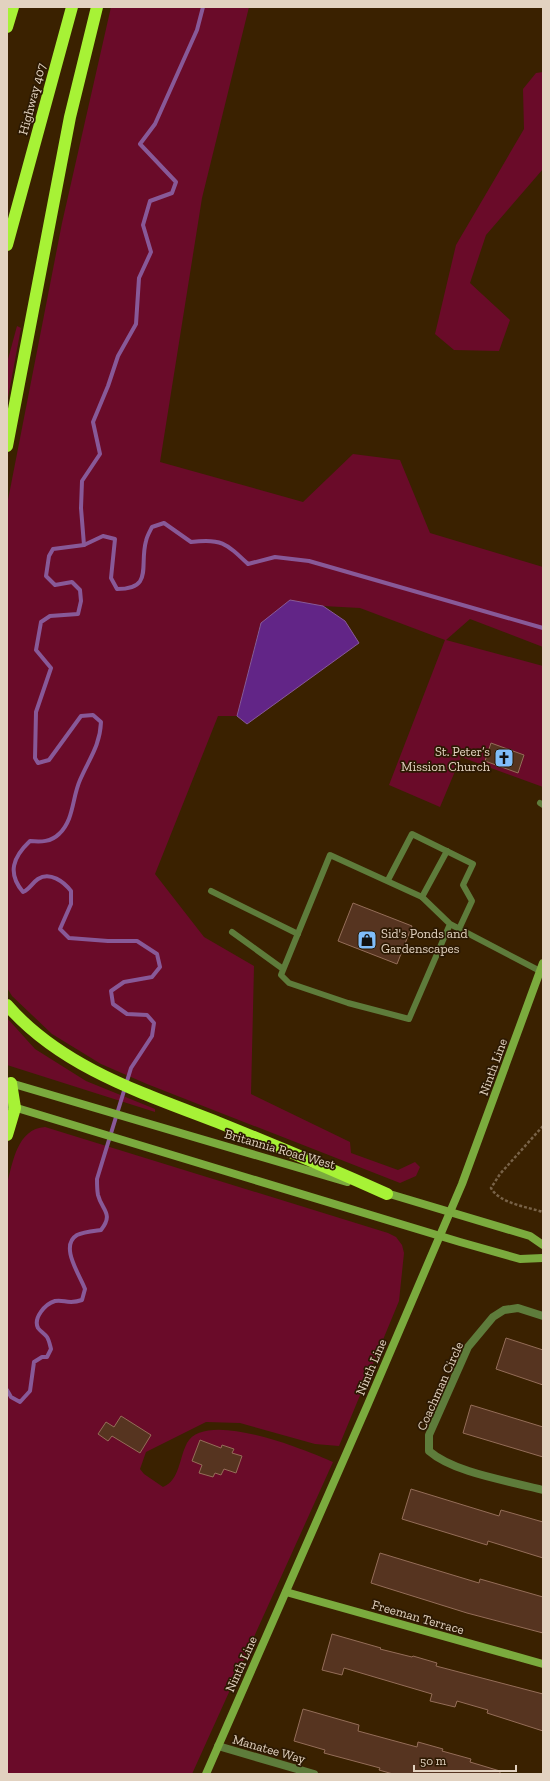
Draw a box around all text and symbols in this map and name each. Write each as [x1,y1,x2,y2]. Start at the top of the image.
street label: Highway 407 [15,62,49,136]
place label: St. Peter’s Mission Church [401,744,491,774]
church icon: St. Peter’s Mission Church [493,747,515,769]
place label: Sid's Ponds and Gardenscapes [381,926,468,956]
shop icon: Sid's Ponds and Gardenscapes [356,929,378,951]
street label: Ninth Line [476,1036,510,1098]
street label: Britannia Road West [223,1126,337,1172]
street label: Ninth Line [352,1337,390,1397]
street label: Coachman Circle [414,1339,466,1433]
street label: Freeman Terrace [370,1597,466,1637]
street label: Ninth Line [222,1634,260,1694]
street label: Manatee Way [231,1731,308,1767]
scale bar [414,1747,516,1773]
text: 50 m [420,1754,447,1768]

